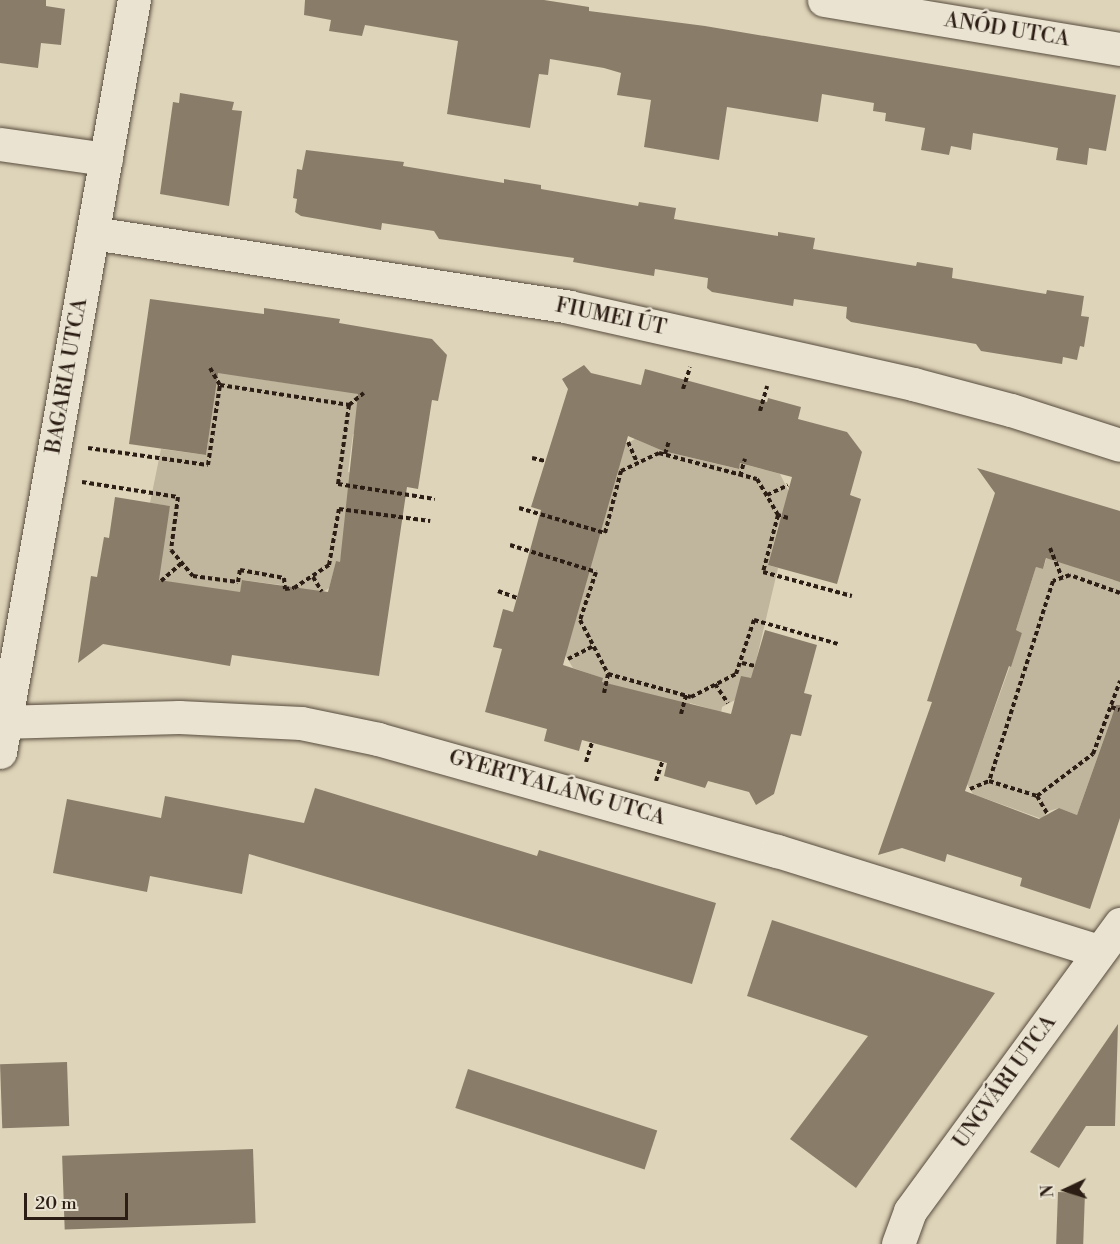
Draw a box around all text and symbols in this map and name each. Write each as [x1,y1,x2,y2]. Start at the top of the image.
street label: ANÓD UTCA [943,8,1071,52]
street label: FIUMEI ÚT [553,293,669,341]
street label: BAGARIA UTCA [41,296,93,456]
street label: GYERTYALÁNG UTCA [446,745,668,831]
street label: UNGVÁRI UTCA [948,1011,1062,1153]
north arrow [1036,1160,1096,1220]
scale bar [27,1181,130,1219]
text: N [1038,1184,1058,1198]
text: 20 m [35,1192,77,1215]

